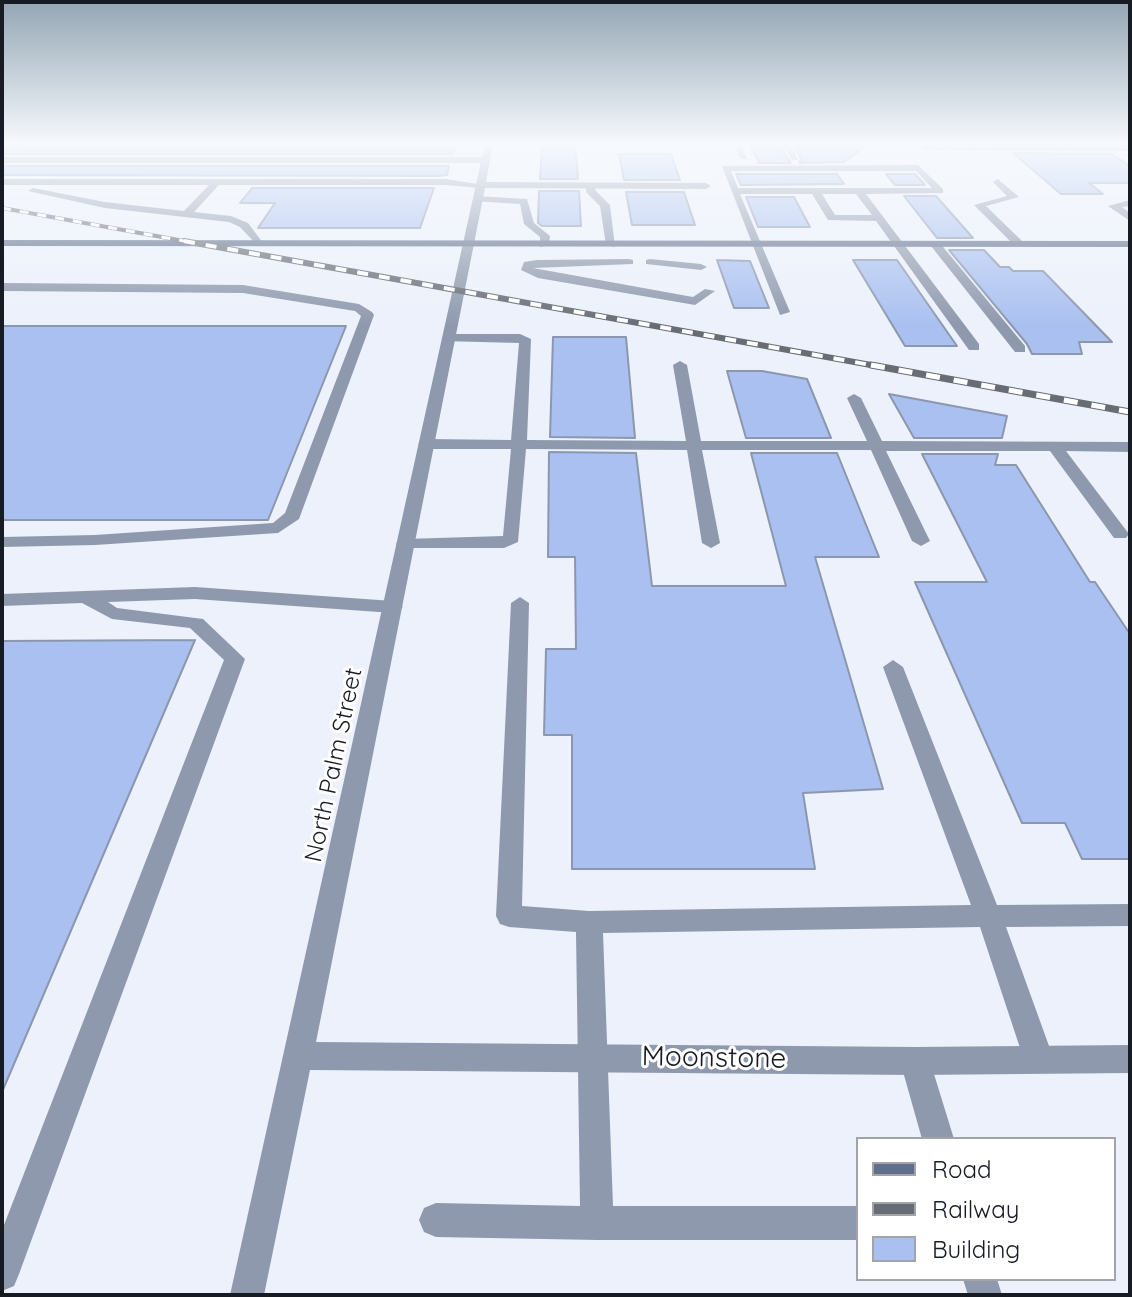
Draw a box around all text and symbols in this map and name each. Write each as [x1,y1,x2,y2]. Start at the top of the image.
street label: North Palm Street [299,665,369,865]
street label: Moonstone [641,1040,787,1076]
legend [856,1137,1116,1281]
text: Road [932,1154,992,1184]
text: Railway [932,1194,1019,1224]
text: Building [932,1234,1020,1264]

